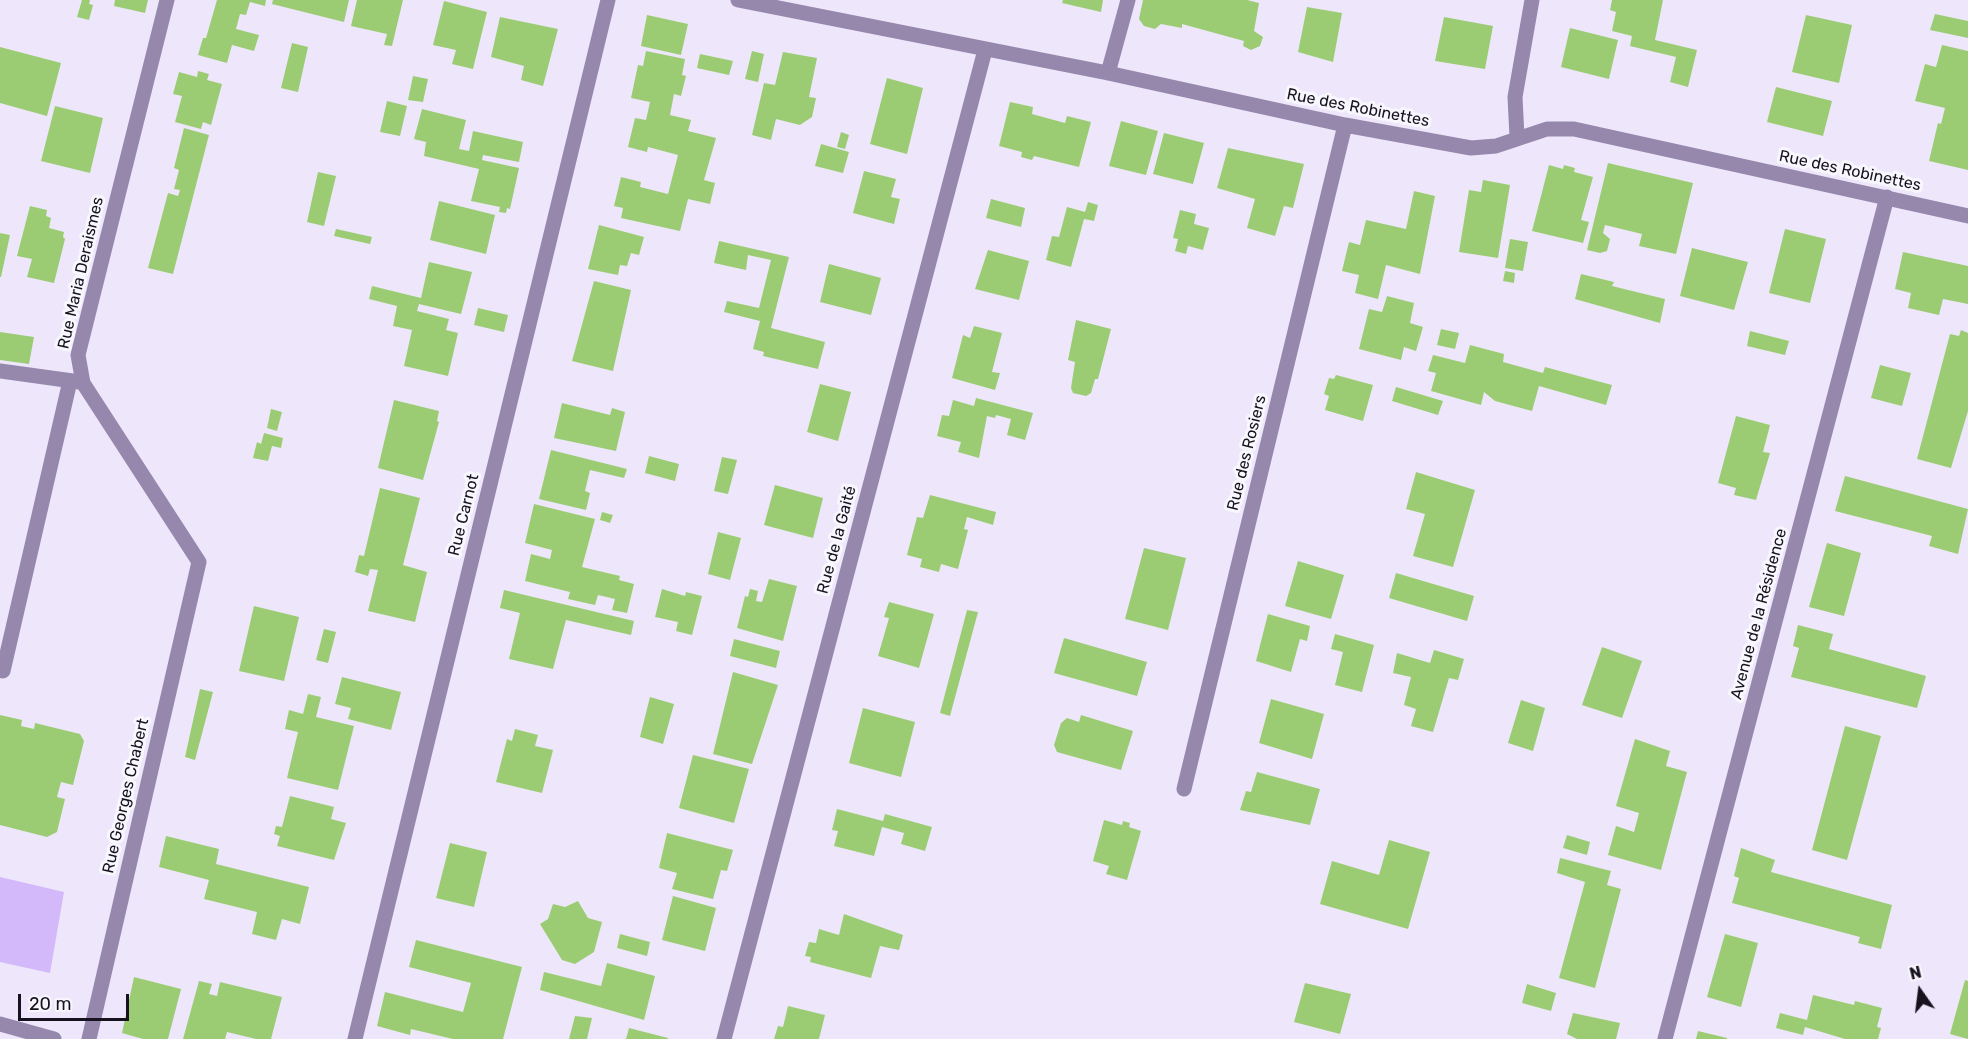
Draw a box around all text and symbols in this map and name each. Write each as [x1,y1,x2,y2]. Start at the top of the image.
street label: Rue des Robinettes [1285,85,1431,131]
street label: Rue des Robinettes [1777,147,1923,195]
street label: Rue Maria Deraismes [54,195,108,351]
street label: Rue des Rosiers [1223,393,1271,513]
street label: Rue Carnot [445,472,483,558]
street label: Rue de la Gaité [813,484,861,596]
street label: Avenue de la Résidence [1727,526,1791,702]
street label: Rue Georges Chabert [99,717,153,875]
north arrow [1890,961,1950,1021]
text: N [1908,962,1923,984]
scale bar [21,982,132,1020]
text: 20 m [29,993,71,1015]

